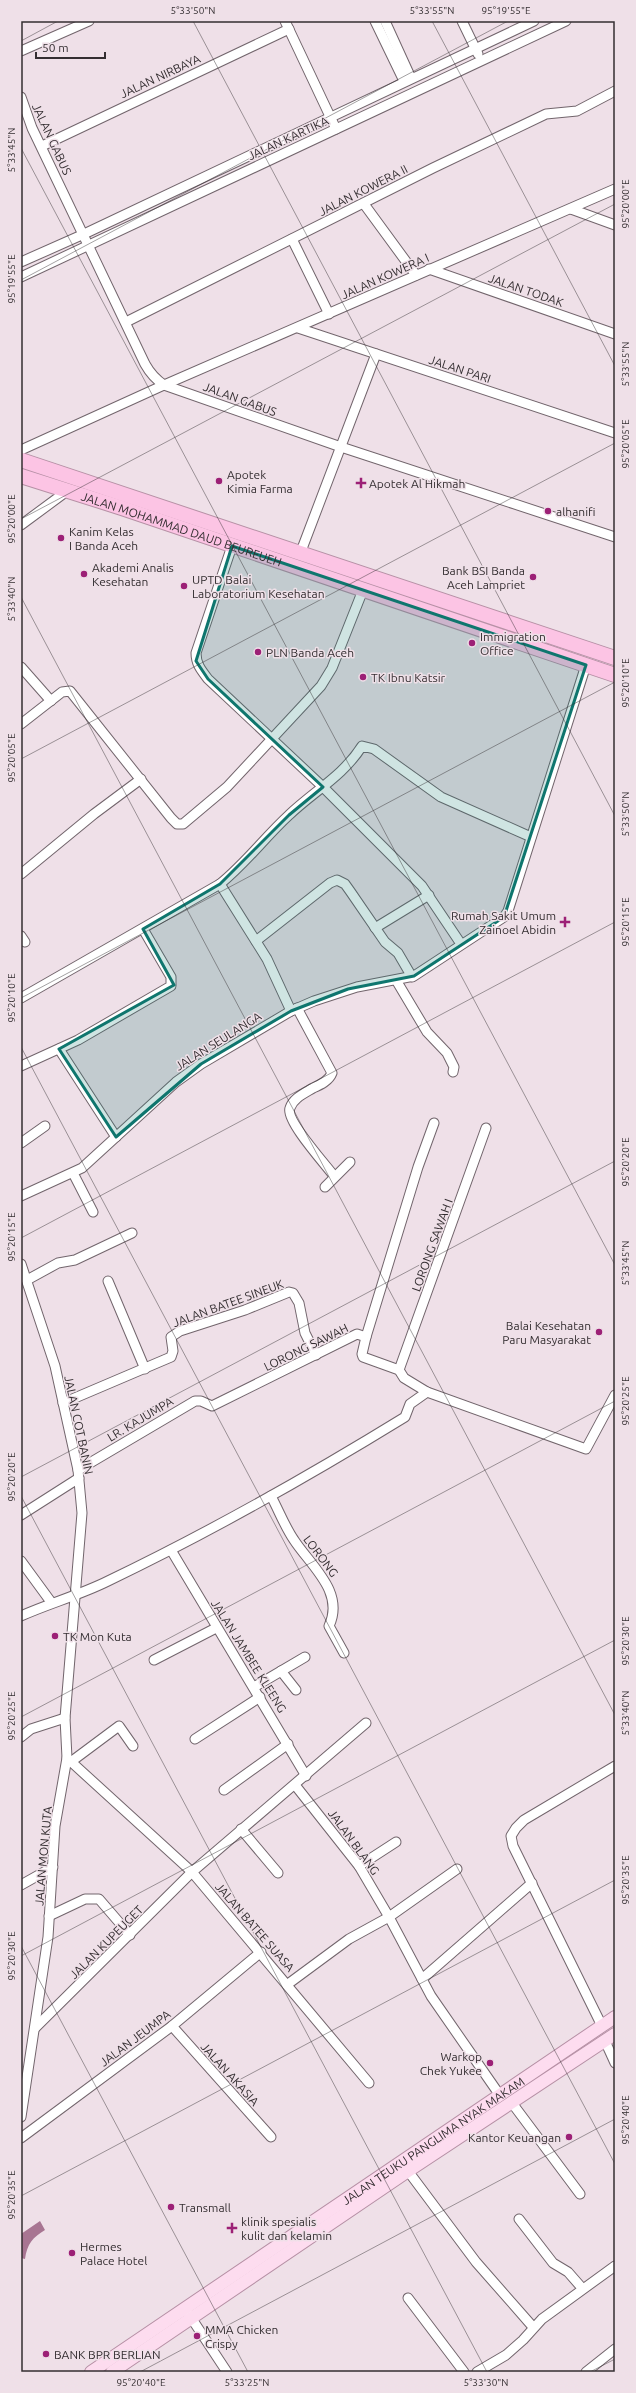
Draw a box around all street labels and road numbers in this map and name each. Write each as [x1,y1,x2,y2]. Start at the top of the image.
street label: JALAN NIRBAYA [118,52,202,100]
street label: JALAN GABUS [30,101,74,177]
street label: JALAN KARTIKA [246,114,331,162]
street label: JALAN KOWERA II [316,162,410,218]
street label: JALAN KOWERA I [339,251,431,301]
street label: JALAN TODAK [487,271,566,309]
street label: JALAN PARI [427,353,493,385]
street label: JALAN GABUS [202,380,278,418]
street label: JALAN MOHAMMAD DAUD BEUREUEH [80,489,284,568]
street label: JALAN SEULANGA [173,1009,264,1073]
street label: LORONG SAWAH I [409,1197,455,1293]
street label: JALAN BATEE SINEUK [171,1277,286,1329]
street label: LORONG SAWAH [262,1321,350,1373]
street label: JALAN COT BANIN [62,1374,96,1476]
street label: LR. KAJUMPA [105,1394,175,1444]
street label: LORONG [301,1533,341,1579]
street label: JALAN JAMBEE KLEENG [209,1597,289,1715]
street label: JALAN MON KUTA [32,1806,54,1906]
street label: JALAN BLANG [326,1807,382,1877]
street label: JALAN BATEE SUASA [213,1880,297,1974]
street label: JALAN KUPEUGET [67,1902,146,1981]
street label: JALAN JEUMPA [97,2007,173,2069]
street label: JALAN AKASIA [198,2040,262,2108]
street label: JALAN TEUKU PANGLIMA NYAK MAKAM [339,2074,526,2207]

